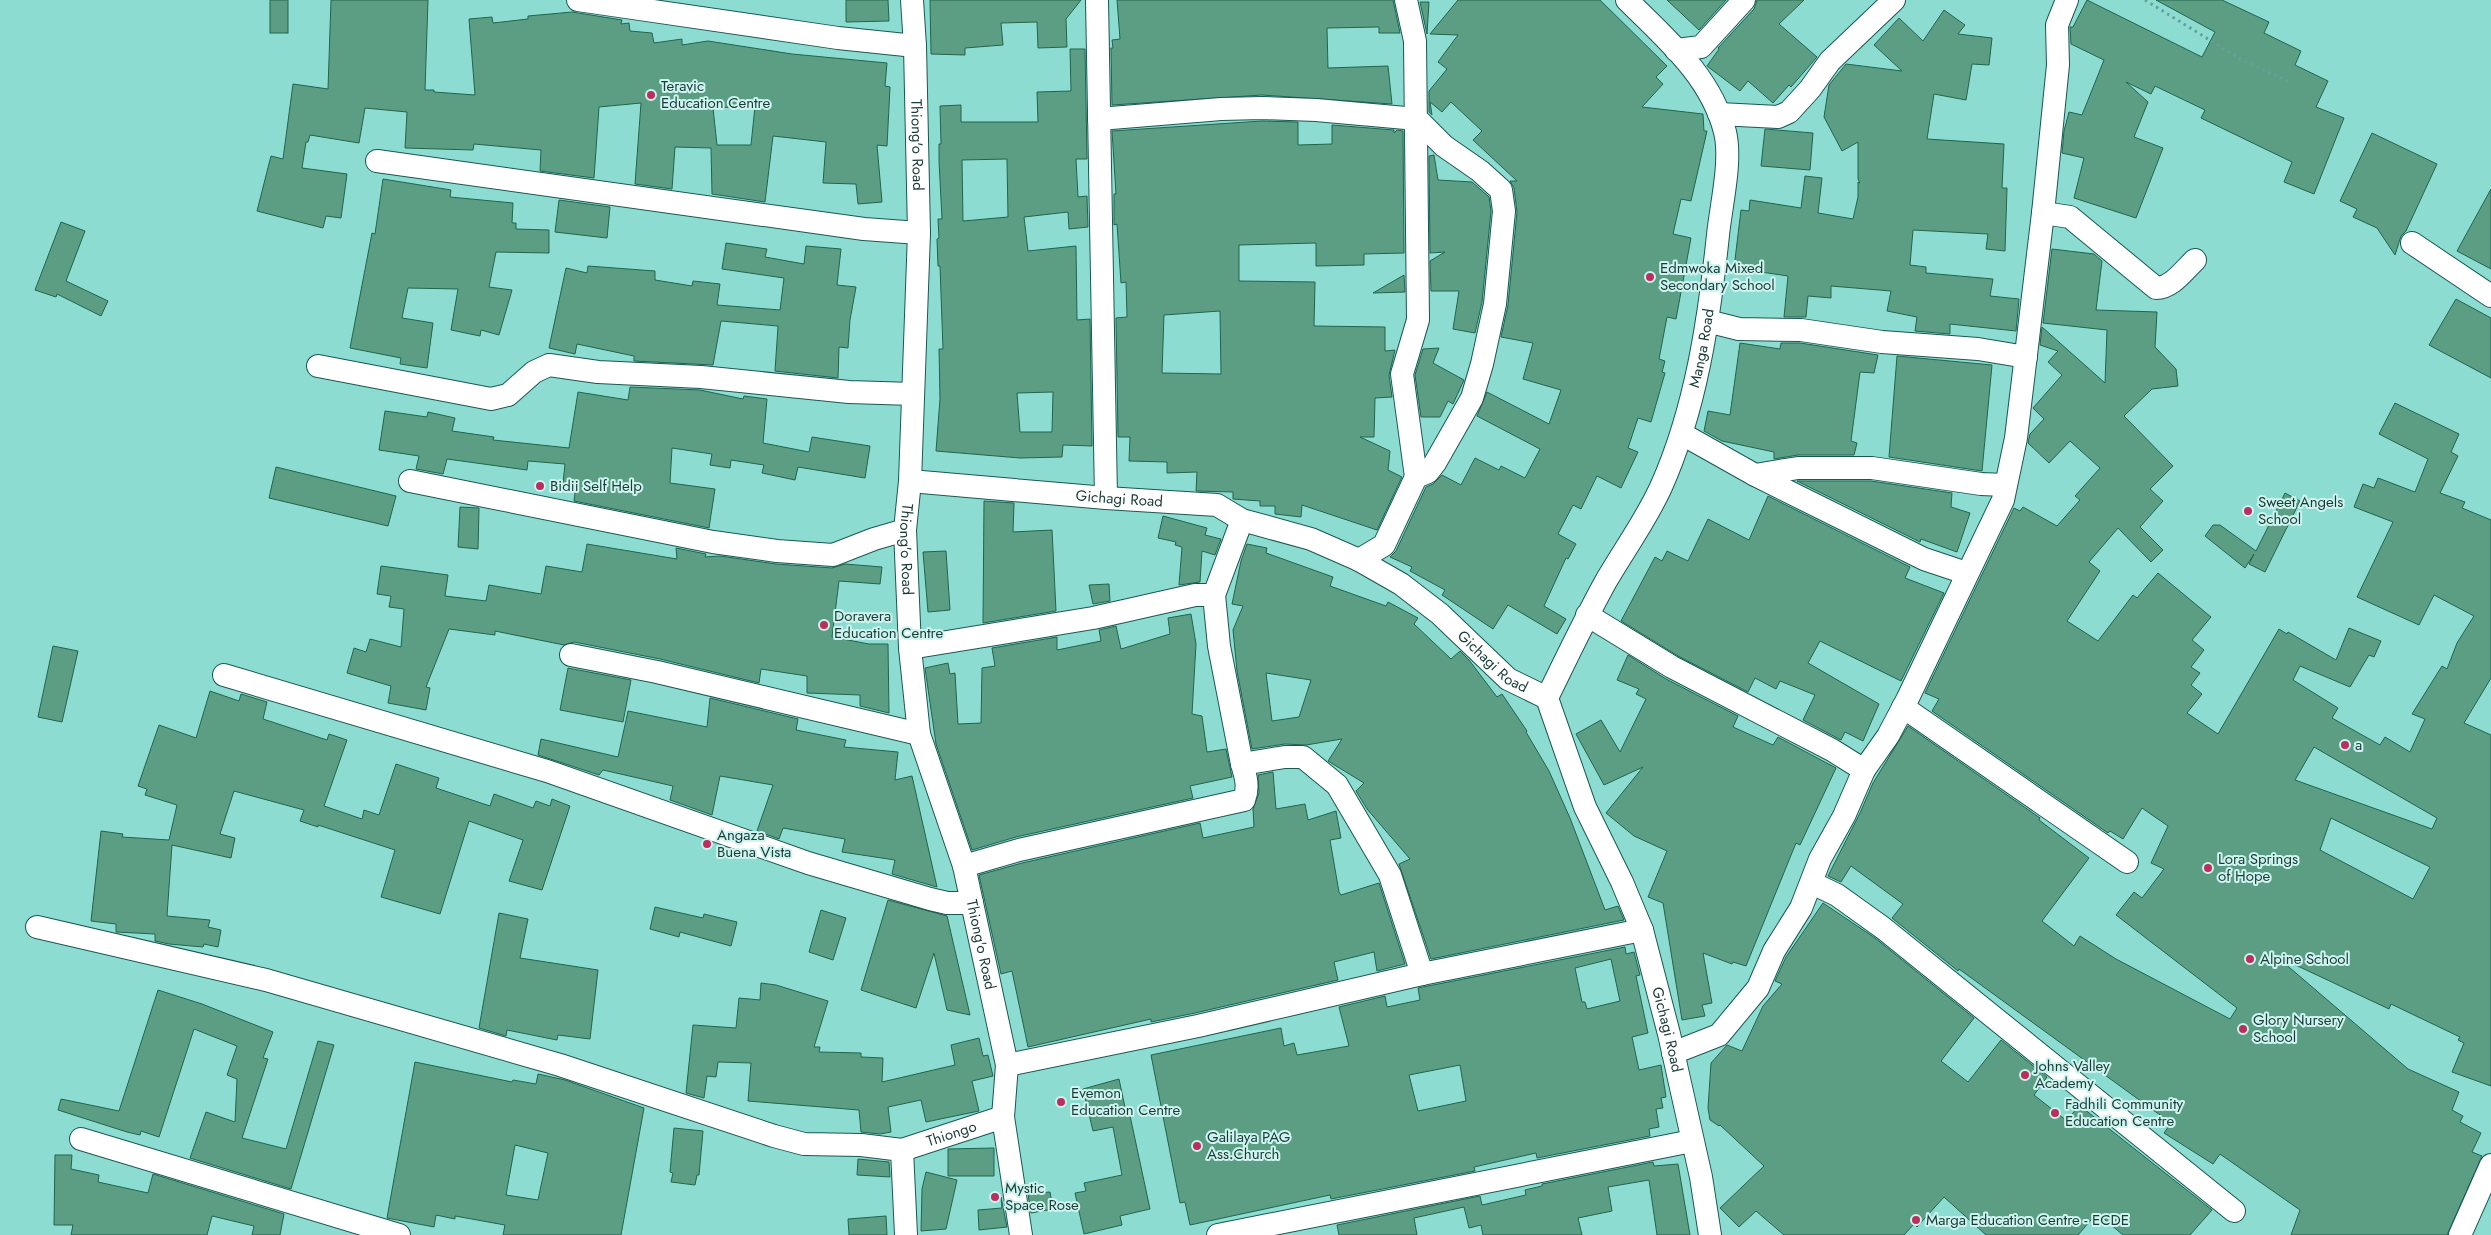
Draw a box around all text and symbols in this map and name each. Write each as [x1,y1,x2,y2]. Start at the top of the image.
place label: Teravic Education Centre [661,75,771,114]
marker: Teravic Education Centre [645,89,657,101]
street label: Thiong'o Road [905,99,929,191]
place label: Edmwoka Mixed Secondary School [1660,257,1775,296]
marker: Edmwoka Mixed Secondary School [1644,271,1656,283]
street label: Manga Road [1683,307,1720,390]
place label: Bidii Self Help [550,475,642,497]
marker: Bidii Self Help [534,480,546,492]
street label: Gichagi Road [1075,484,1163,513]
place label: Sweet Angels School [2258,491,2343,530]
street label: Thiong'o Road [894,503,919,596]
marker: Sweet Angels School [2242,505,2254,517]
place label: Doravera Education Centre [834,605,944,644]
marker: Doravera Education Centre [818,619,830,631]
street label: Gichagi Road [1452,625,1532,698]
place label: a [2355,734,2362,756]
marker: a [2339,739,2351,751]
place label: Angaza Buena Vista [717,824,791,863]
marker: Angaza Buena Vista [701,838,713,850]
place label: Lora Springs of Hope [2218,848,2298,887]
marker: Lora Springs of Hope [2202,862,2214,874]
street label: Thiong'o Road [961,897,1001,992]
place label: Alpine School [2260,948,2349,970]
marker: Alpine School [2244,953,2256,965]
street label: Gichagi Road [1646,985,1688,1074]
place label: Glory Nursery School [2253,1009,2344,1048]
marker: Glory Nursery School [2237,1023,2249,1035]
place label: Johns Valley Academy [2033,1055,2110,1094]
marker: Johns Valley Academy [2019,1069,2031,1081]
place label: Evemon Education Centre [1071,1082,1181,1121]
place label: Fadhili Community Education Centre [2065,1093,2184,1132]
marker: Evemon Education Centre [1055,1096,1067,1108]
marker: Fadhili Community Education Centre [2049,1107,2061,1119]
street label: Thiongo [923,1115,979,1152]
place label: Galilaya PAG Ass.Church [1207,1126,1290,1165]
marker: Galilaya PAG Ass.Church [1191,1140,1203,1152]
place label: Mystic Space Rose [1005,1177,1079,1216]
marker: Mystic Space Rose [989,1191,1001,1203]
place label: Marga Education Centre - ECDE [1926,1209,2129,1231]
marker: Marga Education Centre - ECDE [1910,1214,1922,1226]

